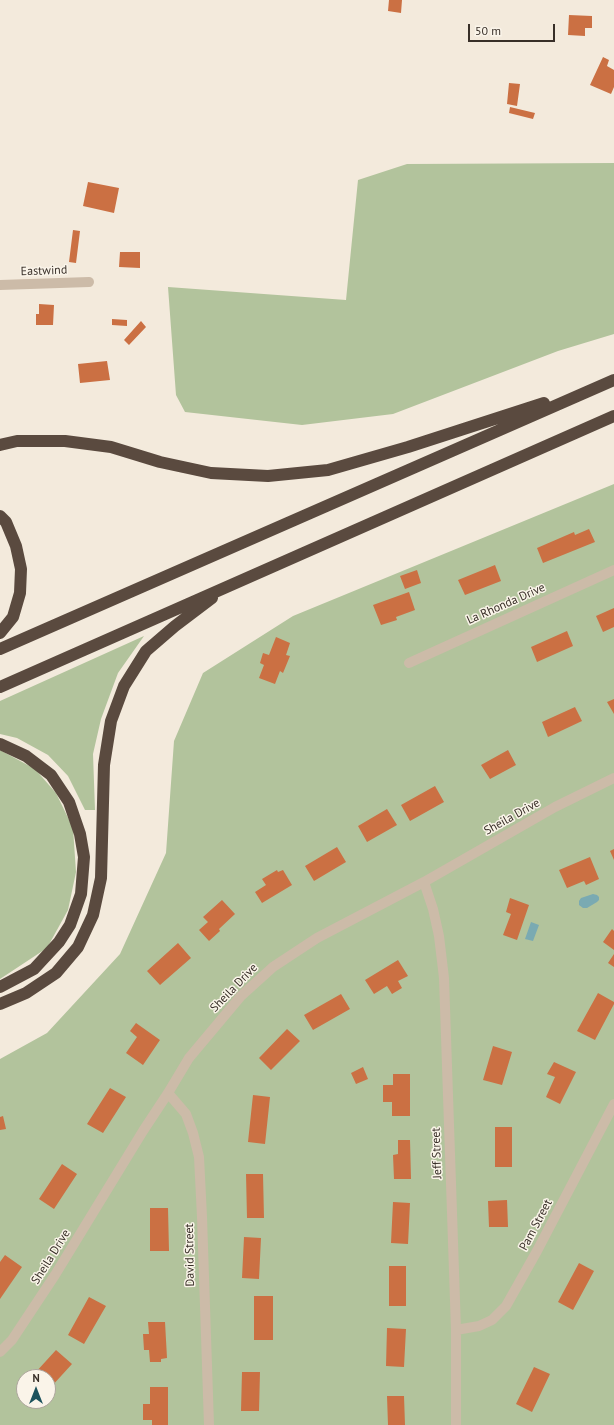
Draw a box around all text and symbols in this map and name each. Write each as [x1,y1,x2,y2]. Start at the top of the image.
scale bar [470,16,557,42]
text: 50 m [475,23,501,38]
street label: Eastwind [20,263,68,279]
street label: La Rhonda Drive [465,580,547,628]
street label: Sheila Drive [481,796,543,838]
street label: Sheila Drive [207,961,261,1015]
street label: Jeff Street [429,1127,445,1179]
street label: Pam Street [517,1197,555,1253]
street label: David Street [182,1223,198,1287]
street label: Sheila Drive [29,1227,73,1287]
north arrow [16,1369,56,1409]
text: N [32,1371,40,1385]

